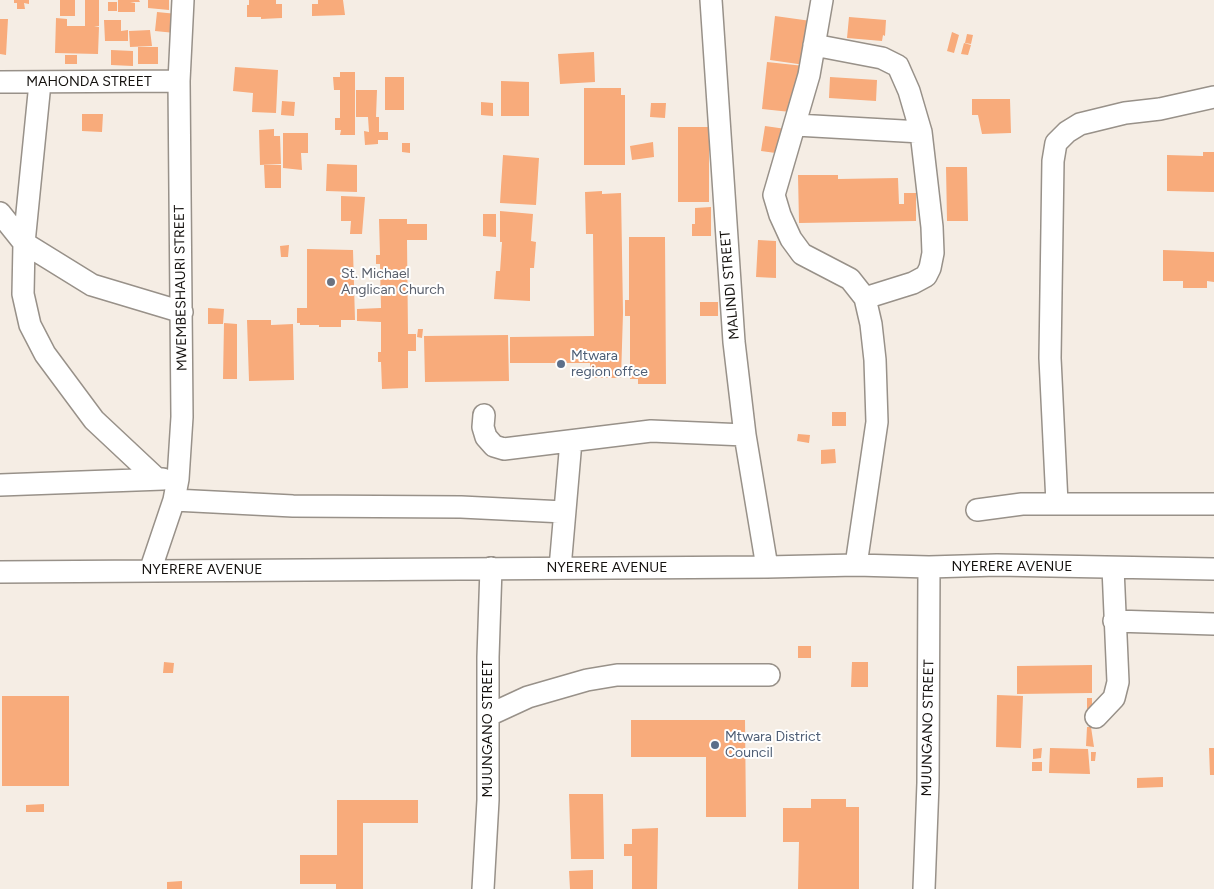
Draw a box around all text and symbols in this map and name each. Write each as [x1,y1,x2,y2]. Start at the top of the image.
street label: MAHONDA STREET [26,74,152,90]
street label: MWEMBESHAURI STREET [171,205,191,371]
street label: MALINDI STREET [717,230,743,340]
place label: St. Michael Anglican Church [341,266,445,298]
marker: St. Michael Anglican Church [325,276,337,288]
place label: Mtwara region offce [571,348,648,381]
marker: Mtwara region offce [555,358,567,370]
street label: NYERERE AVENUE [951,559,1073,575]
street label: NYERERE AVENUE [546,560,668,576]
street label: NYERERE AVENUE [141,562,263,578]
street label: MUUNGANO STREET [918,659,938,797]
street label: MUUNGANO STREET [480,660,496,798]
place label: Mtwara District Council [725,729,821,762]
marker: Mtwara District Council [709,739,721,751]

